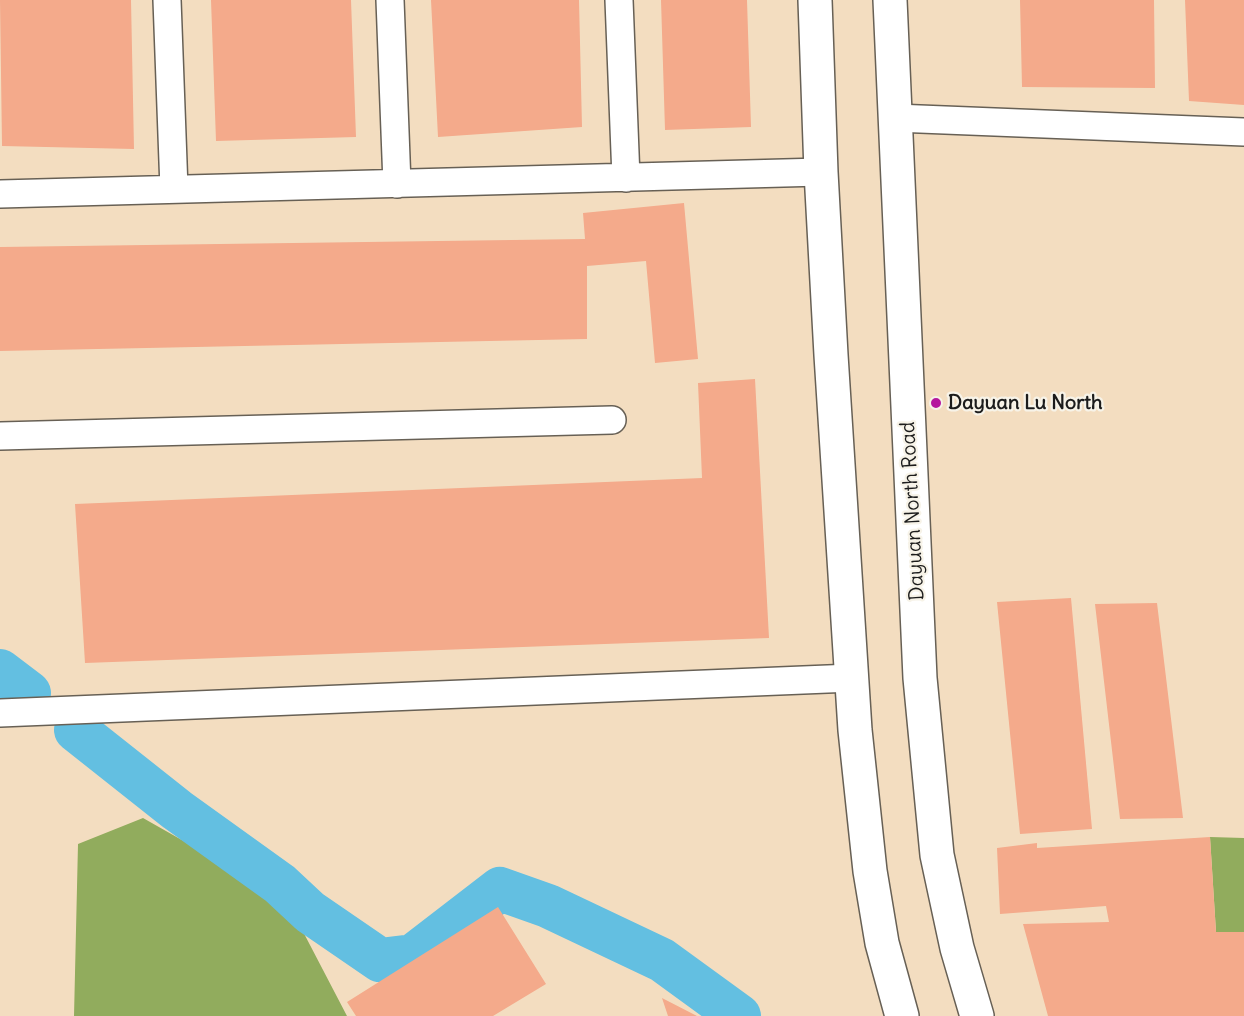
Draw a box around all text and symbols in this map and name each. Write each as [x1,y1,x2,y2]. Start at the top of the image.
place label: Dayuan Lu North [948,391,1103,415]
marker: Dayuan Lu North [929,396,943,410]
street label: Dayuan North Road [896,421,930,601]

